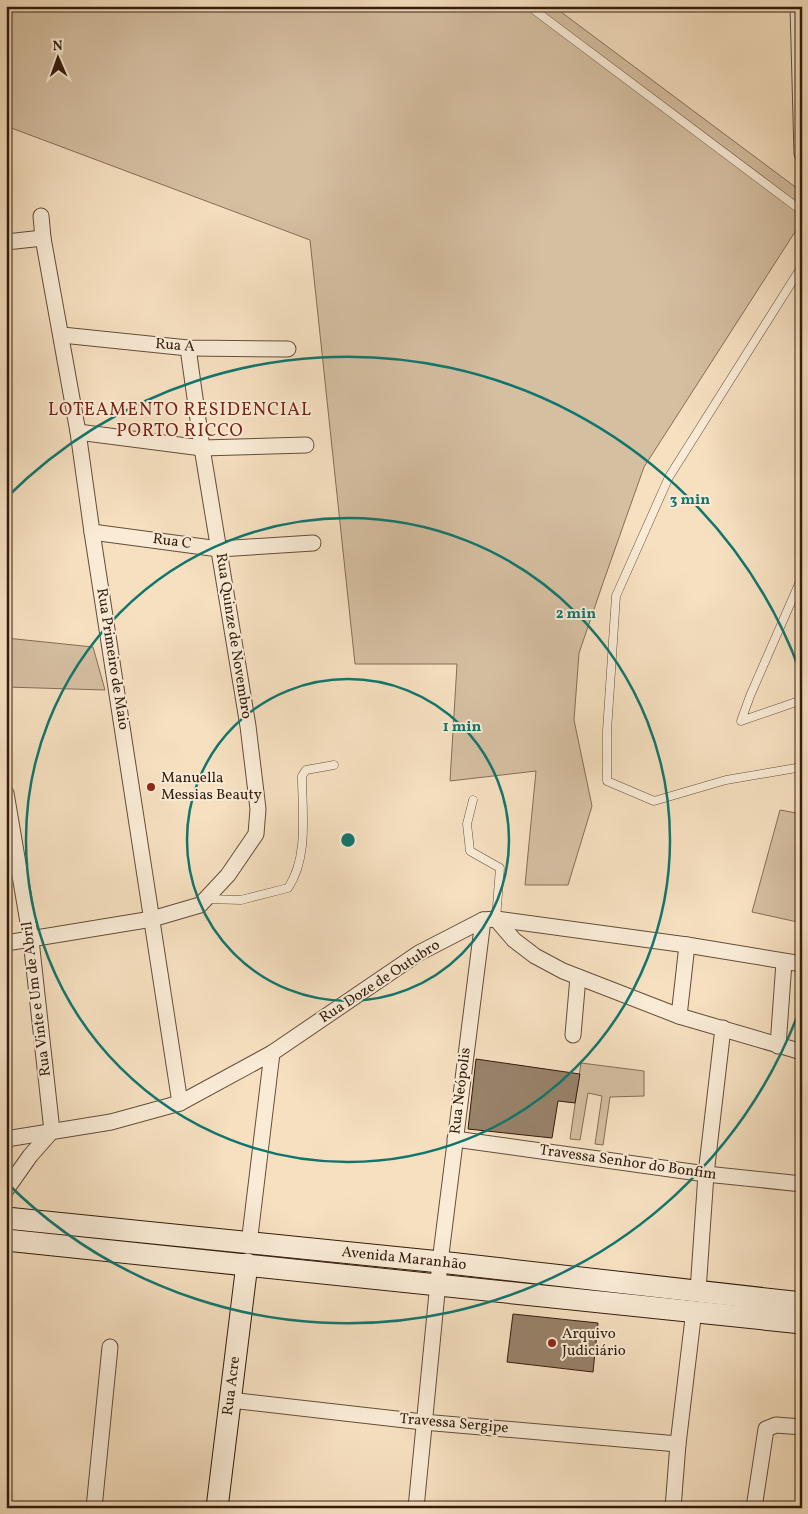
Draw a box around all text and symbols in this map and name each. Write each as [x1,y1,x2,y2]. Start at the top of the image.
north arrow [32,32,82,82]
text: N [52,37,63,56]
street label: Rua A [154,334,196,358]
district label: LOTEAMENTO RESIDENCIAL PORTO RICCO [48,398,312,444]
text: 3 min [670,490,710,511]
street label: Rua C [151,529,193,555]
street label: Rua Quinze de Novembro [209,551,257,721]
street label: Rua Primeiro de Maio [90,587,134,731]
text: 2 min [556,604,596,625]
text: 1 min [443,717,481,738]
place label: Manuella Messias Beauty [161,768,262,806]
marker: Manuella Messias Beauty [145,781,157,793]
centre of rings [339,831,357,849]
street label: Rua Vinte e Um de Abril [17,920,57,1078]
street label: Rua Doze de Outubro [316,935,444,1029]
street label: Rua Neópolis [445,1046,477,1136]
street label: Travessa Senhor do Bonfim [538,1140,718,1186]
street label: Avenida Maranhão [341,1242,468,1276]
place label: Arquivo Judiciário [562,1324,626,1362]
marker: Arquivo Judiciário [546,1337,558,1349]
street label: Rua Acre [218,1355,246,1417]
street label: Travessa Sergipe [399,1409,509,1439]

